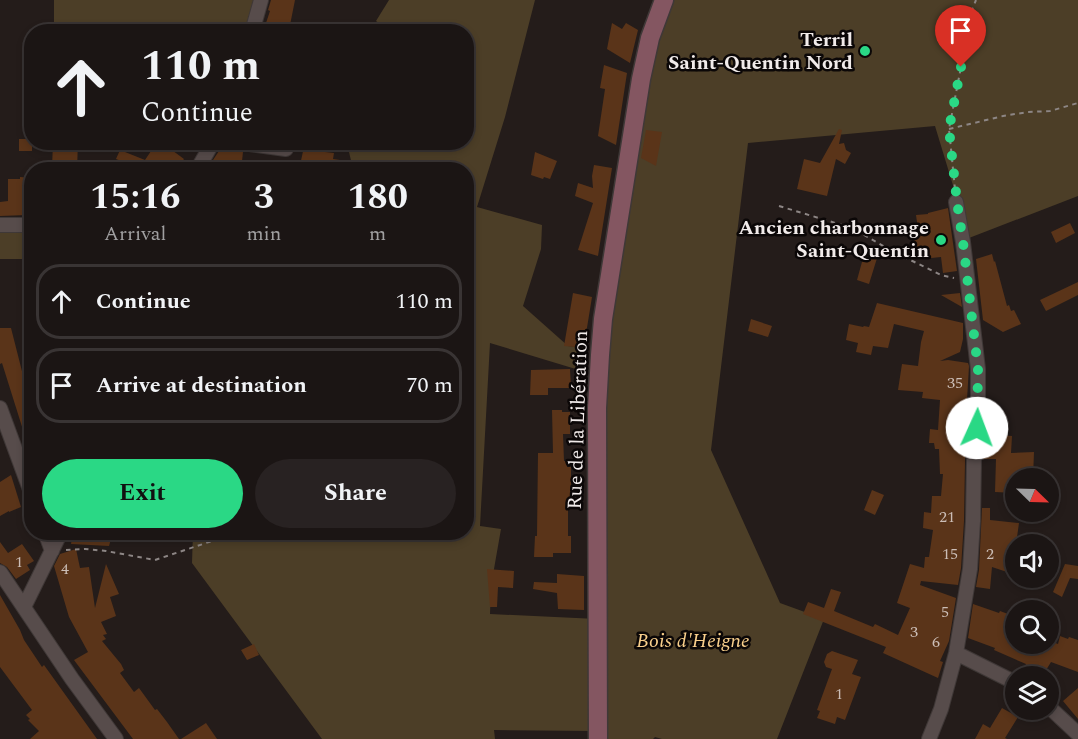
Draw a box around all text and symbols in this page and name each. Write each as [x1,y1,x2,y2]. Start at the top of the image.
pin [935,5,986,67]
icon: arrive [944,14,977,47]
place label: Terril Saint-Quentin Nord [668,25,853,78]
text: 110 m [141,35,260,98]
marker: Terril Saint-Quentin Nord [858,44,872,58]
icon: ahead [42,48,120,126]
text: Continue [141,92,253,134]
text: 15:16 [90,170,180,225]
text: 3 [254,170,274,225]
text: 180 [347,170,408,225]
place label: Ancien charbonnage Saint-Quentin [738,213,929,266]
text: Arrival [104,219,166,249]
text: min [246,219,281,249]
text: m [369,219,386,249]
marker: Ancien charbonnage Saint-Quentin [934,233,948,247]
icon: ahead [45,285,78,318]
text: Continue [96,285,191,318]
text: 110 m [396,285,453,318]
street label: Rue de la Libération [560,330,596,510]
icon: arrive [45,369,78,402]
text: Arrive at destination [96,369,307,402]
text: 70 m [407,369,453,402]
house number: 35 [947,371,963,395]
position arrow [945,396,1009,460]
button: Exit [42,459,243,528]
button: Share [255,459,456,528]
north arrow [1005,468,1059,522]
map controls [1005,468,1059,720]
house number: 21 [939,505,955,529]
button: sound [1005,534,1059,588]
house number: 15 [942,542,958,566]
house number: 2 [986,542,994,566]
house number: 1 [15,550,23,574]
house number: 4 [61,557,69,581]
house number: 5 [941,600,949,624]
button: search [1005,600,1059,654]
house number: 3 [910,620,918,644]
park label: Bois d'Heigne [636,626,750,656]
house number: 6 [932,630,940,654]
button: layers [1005,666,1059,720]
house number: 1 [835,682,843,706]

